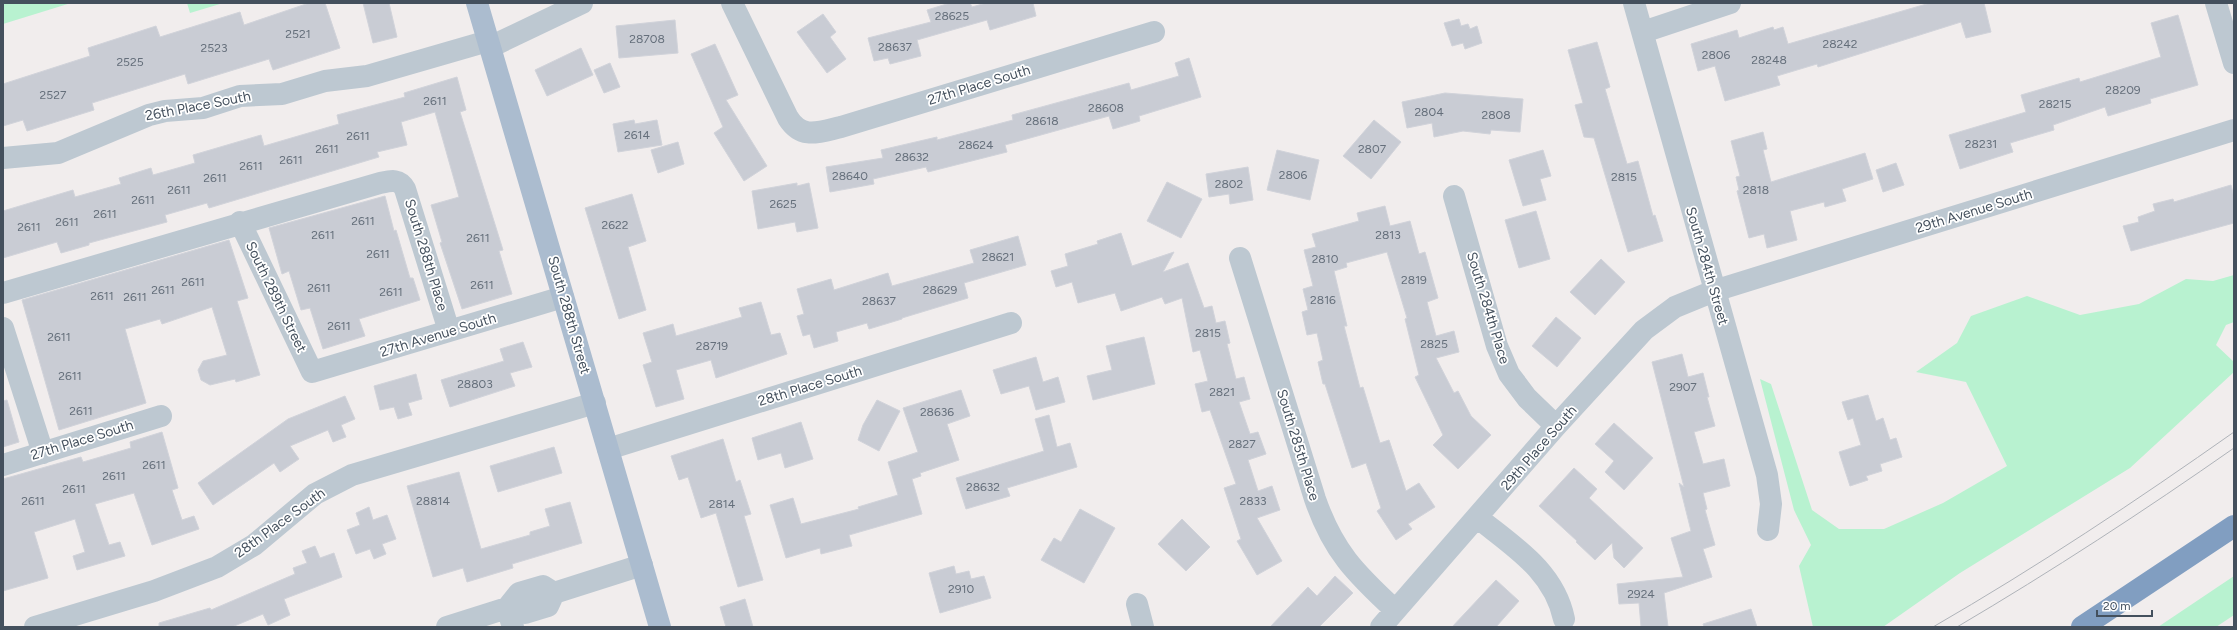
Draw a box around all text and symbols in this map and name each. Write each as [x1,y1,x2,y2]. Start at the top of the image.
house number: 28625 [935,9,969,23]
house number: 2521 [285,27,311,41]
house number: 28708 [629,32,665,46]
house number: 28242 [1823,37,1857,51]
house number: 28637 [878,40,912,54]
house number: 2523 [201,41,227,55]
house number: 2806 [1702,48,1730,62]
house number: 28248 [1751,53,1787,67]
house number: 2525 [116,55,144,69]
street label: 27th Place South [926,61,1033,109]
house number: 28209 [2105,83,2141,97]
street label: 26th Place South [144,87,252,125]
house number: 2527 [40,88,67,102]
house number: 2611 [423,94,447,108]
house number: 28215 [2039,97,2071,111]
house number: 28608 [1088,101,1124,115]
house number: 2804 [1414,105,1444,119]
house number: 2808 [1481,108,1511,122]
house number: 28618 [1025,114,1059,128]
house number: 2614 [624,128,650,142]
house number: 2611 [346,129,370,143]
house number: 28231 [1965,137,1997,151]
house number: 28624 [958,138,994,152]
house number: 2611 [315,142,339,156]
house number: 2807 [1358,142,1387,156]
house number: 28632 [895,150,929,164]
house number: 2611 [279,153,303,167]
house number: 2611 [239,159,263,173]
house number: 2806 [1279,168,1307,182]
house number: 28640 [832,169,868,183]
house number: 2815 [1611,170,1637,184]
house number: 2611 [203,171,227,185]
house number: 2802 [1215,177,1243,191]
house number: 2611 [167,183,191,197]
house number: 2818 [1743,183,1769,197]
street label: 29th Avenue South [1914,185,2034,237]
house number: 2611 [131,193,155,207]
street label: South 288th Place [401,197,451,313]
house number: 2625 [769,197,797,211]
street label: South 284th Street [1682,205,1732,327]
house number: 2611 [93,207,117,221]
house number: 2611 [351,214,375,228]
house number: 2611 [55,215,79,229]
house number: 2622 [602,218,628,232]
house number: 2611 [17,220,41,234]
house number: 2611 [311,228,335,242]
house number: 2813 [1375,228,1401,242]
house number: 2611 [466,231,490,245]
street label: South 289th Street [242,239,310,355]
house number: 2611 [366,247,390,261]
house number: 28621 [982,250,1014,264]
street label: South 284th Place [1463,250,1513,366]
house number: 2810 [1312,252,1339,266]
street label: South 288th Street [544,254,594,376]
house number: 2819 [1401,273,1427,287]
house number: 2611 [181,275,205,289]
house number: 2611 [470,278,494,292]
house number: 2611 [307,281,331,295]
house number: 2611 [151,283,175,297]
house number: 28629 [923,283,957,297]
house number: 2611 [379,285,403,299]
house number: 2611 [90,289,114,303]
house number: 2611 [123,290,147,304]
house number: 2816 [1310,293,1336,307]
house number: 28637 [862,294,896,308]
street label: 27th Avenue South [378,309,498,361]
house number: 2611 [327,319,351,333]
house number: 2815 [1195,326,1221,340]
house number: 2611 [47,330,71,344]
house number: 2825 [1420,337,1448,351]
house number: 28719 [696,339,728,353]
street label: 28th Place South [756,362,864,410]
house number: 2611 [58,369,82,383]
house number: 28803 [457,377,493,391]
house number: 2907 [1669,380,1697,394]
house number: 2821 [1209,385,1235,399]
street label: South 285th Place [1273,387,1323,503]
street label: 29th Place South [1498,402,1581,494]
house number: 2611 [69,404,93,418]
house number: 28636 [920,405,954,419]
street label: 27th Place South [29,416,136,464]
house number: 2827 [1228,437,1256,451]
house number: 2611 [142,458,166,472]
house number: 2611 [102,469,126,483]
house number: 28632 [966,480,1000,494]
house number: 2611 [62,482,86,496]
street label: 28th Place South [231,484,329,562]
house number: 2611 [21,494,45,508]
house number: 28814 [416,494,450,508]
house number: 2833 [1239,494,1267,508]
house number: 2814 [709,497,736,511]
house number: 2910 [948,582,974,596]
house number: 2924 [1627,587,1655,601]
scale bar [2097,592,2152,618]
text: 20 m [2103,599,2131,613]

